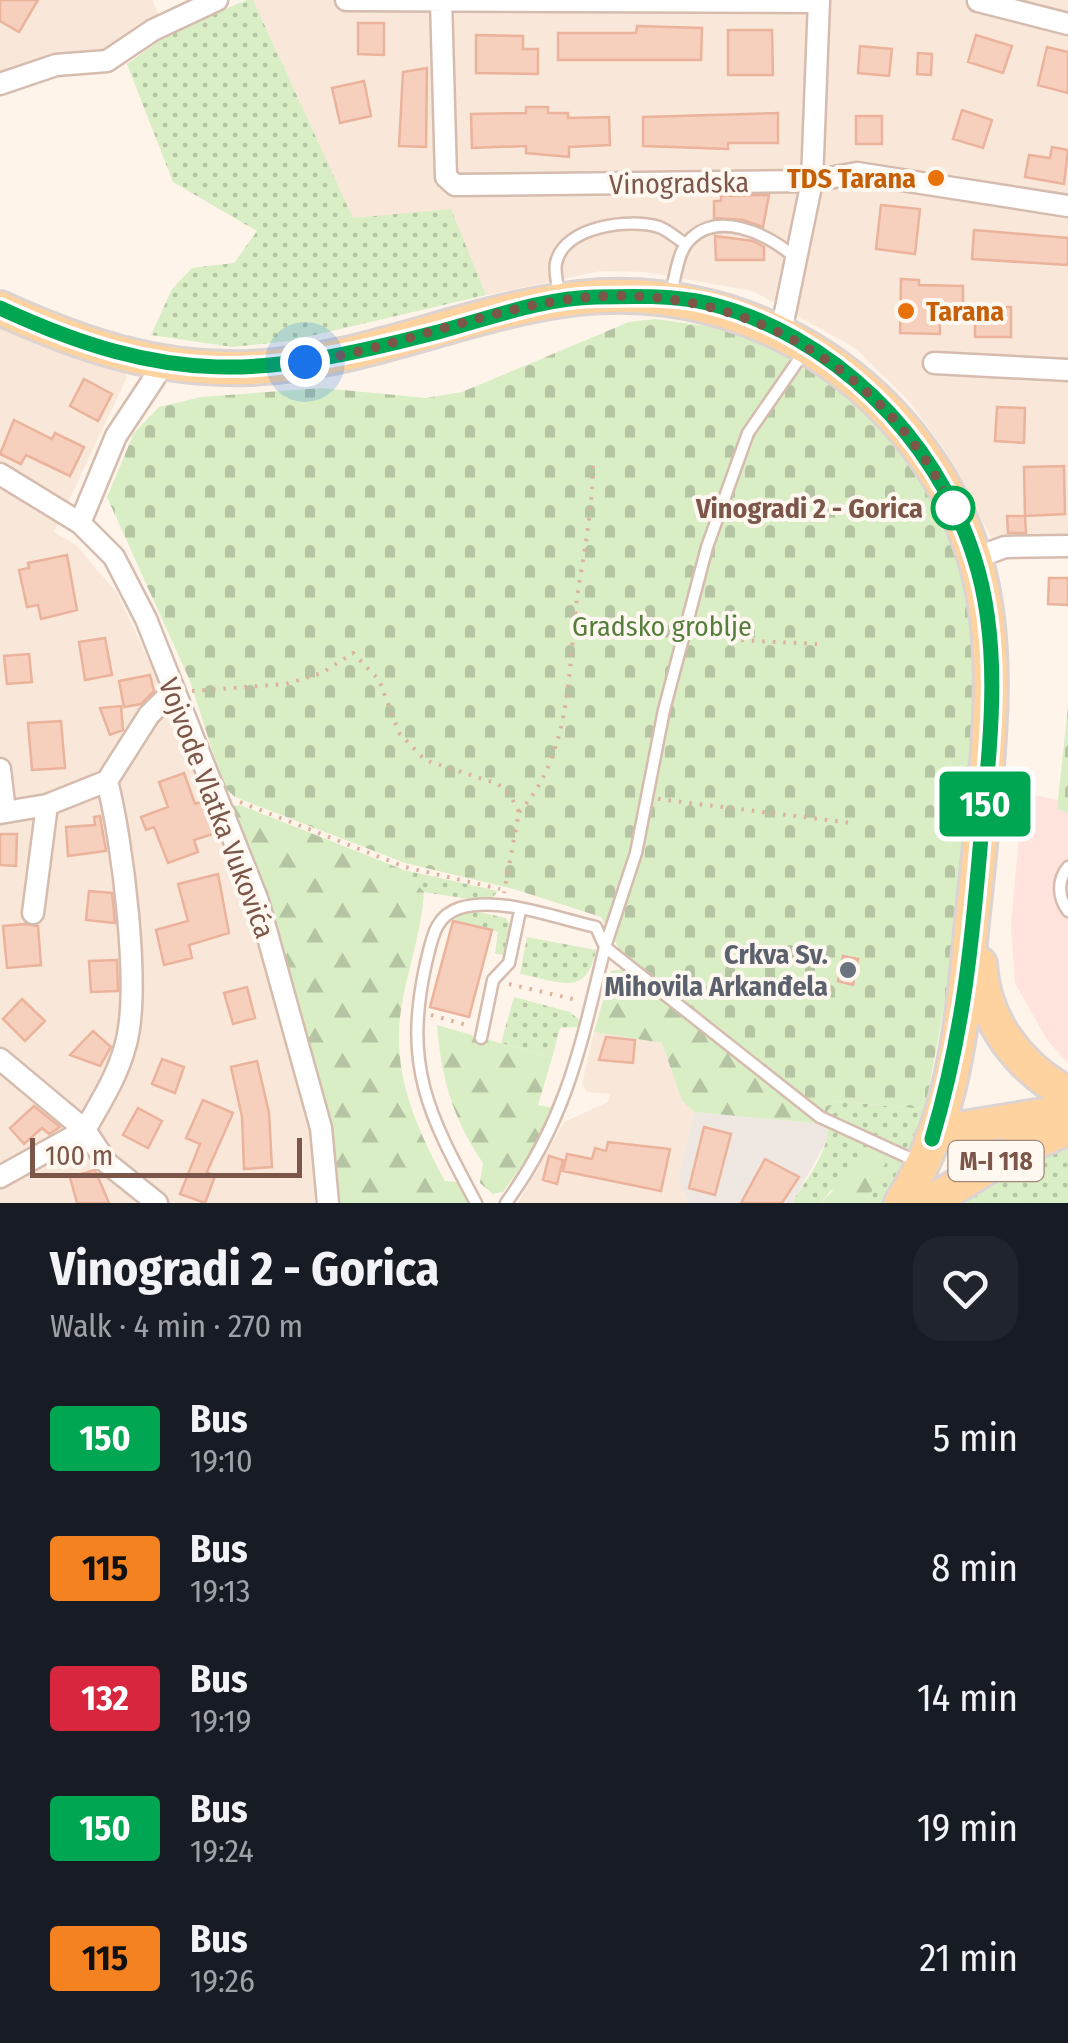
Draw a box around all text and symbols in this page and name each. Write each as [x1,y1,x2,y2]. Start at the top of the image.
place label: TDS Tarana [787,162,916,195]
street label: Vinogradska [609,166,749,201]
marker: TDS Tarana [925,167,947,189]
place label: Tarana [926,295,1004,328]
marker: Tarana [895,300,917,322]
your location [280,337,330,387]
marker: Vinogradi 2 - Gorica [932,487,974,529]
place label: Vinogradi 2 - Gorica [695,492,923,525]
park label: Gradsko groblje [572,610,752,643]
street label: Vojvode Vlatka Vukovića [152,674,281,943]
line badge: 150 [928,772,1042,836]
text: 150 [959,783,1011,825]
place label: Crkva Sv. Mihovila Arkanđela [605,938,828,1003]
marker: Crkva Sv. Mihovila Arkanđela [837,959,859,981]
scale bar [30,1133,302,1178]
text: 100 m [45,1139,113,1172]
road number: M-I 118 [948,1141,1044,1181]
button: heart [913,1236,1018,1341]
text: Vinogradi 2 - Gorica [50,1240,439,1298]
text: Walk · 4 min · 270 m [50,1307,303,1345]
text: Bus [190,1396,248,1442]
text: 5 min [933,1415,1018,1461]
text: 150 [79,1417,131,1459]
text: 19:10 [190,1442,253,1480]
text: Bus [190,1526,248,1572]
text: 8 min [931,1545,1018,1591]
text: 115 [82,1547,128,1589]
text: 19:13 [190,1572,250,1610]
text: Bus [190,1656,248,1702]
text: 14 min [917,1675,1018,1721]
text: 132 [81,1677,129,1719]
text: 19:19 [190,1702,252,1740]
text: Bus [190,1786,248,1832]
text: 19 min [917,1805,1018,1851]
text: 150 [79,1807,131,1849]
text: 19:24 [190,1832,254,1870]
text: Bus [190,1916,248,1962]
text: 21 min [920,1935,1018,1981]
text: 115 [82,1937,128,1979]
text: 19:26 [190,1962,255,2000]

